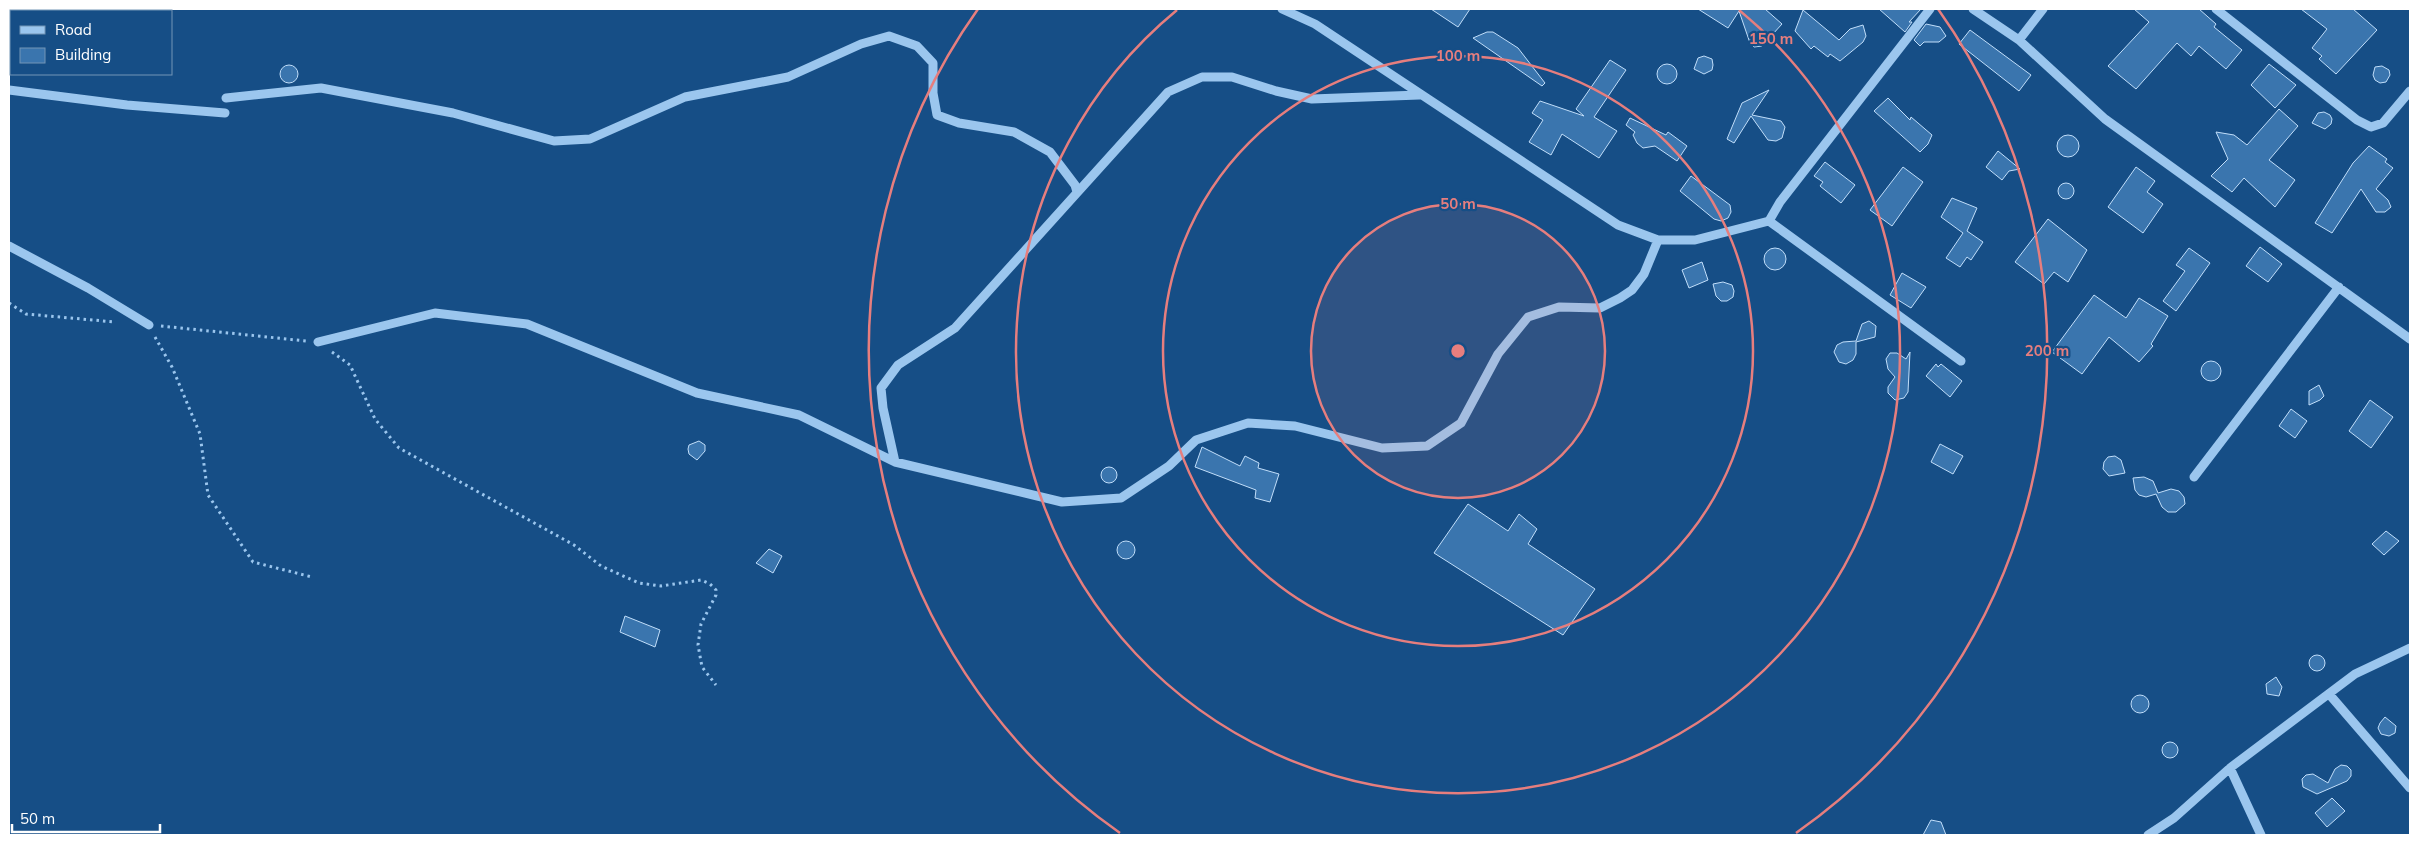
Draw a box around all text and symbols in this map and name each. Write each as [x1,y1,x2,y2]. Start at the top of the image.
legend [10,10,172,75]
text: Road [55,20,92,39]
text: 150 m [1749,29,1793,48]
text: Building [55,45,111,64]
text: 100 m [1436,46,1480,65]
text: 50 m [1440,194,1476,213]
text: 200 m [2025,341,2069,360]
centre of rings [1449,342,1467,360]
scale bar [12,802,160,834]
text: 50 m [20,809,55,828]

